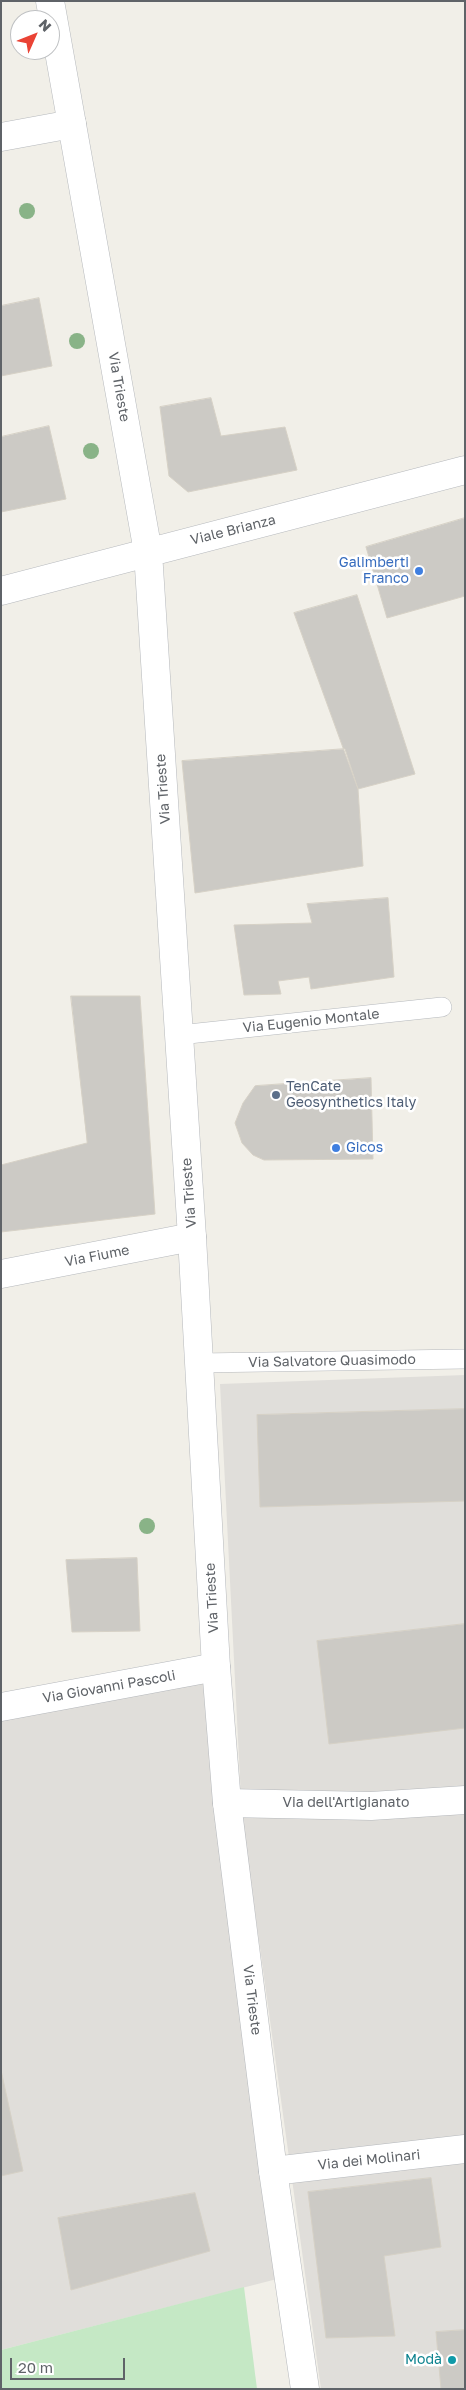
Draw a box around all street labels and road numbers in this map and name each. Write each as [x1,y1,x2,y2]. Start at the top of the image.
street label: Via Trieste [105,351,133,423]
street label: Viale Brianza [189,511,277,549]
street label: Via Trieste [152,753,174,825]
street label: Via Eugenio Montale [242,1005,380,1037]
street label: Via Trieste [178,1157,200,1229]
street label: Via Fiume [63,1241,131,1271]
street label: Via Salvatore Quasimodo [248,1351,416,1371]
street label: Via Trieste [202,1562,222,1634]
street label: Via Giovanni Pascoli [41,1667,177,1707]
street label: Via dell'Artigianato [283,1795,409,1811]
street label: Via Trieste [239,1964,265,2036]
street label: Via dei Molinari [317,2146,421,2174]

